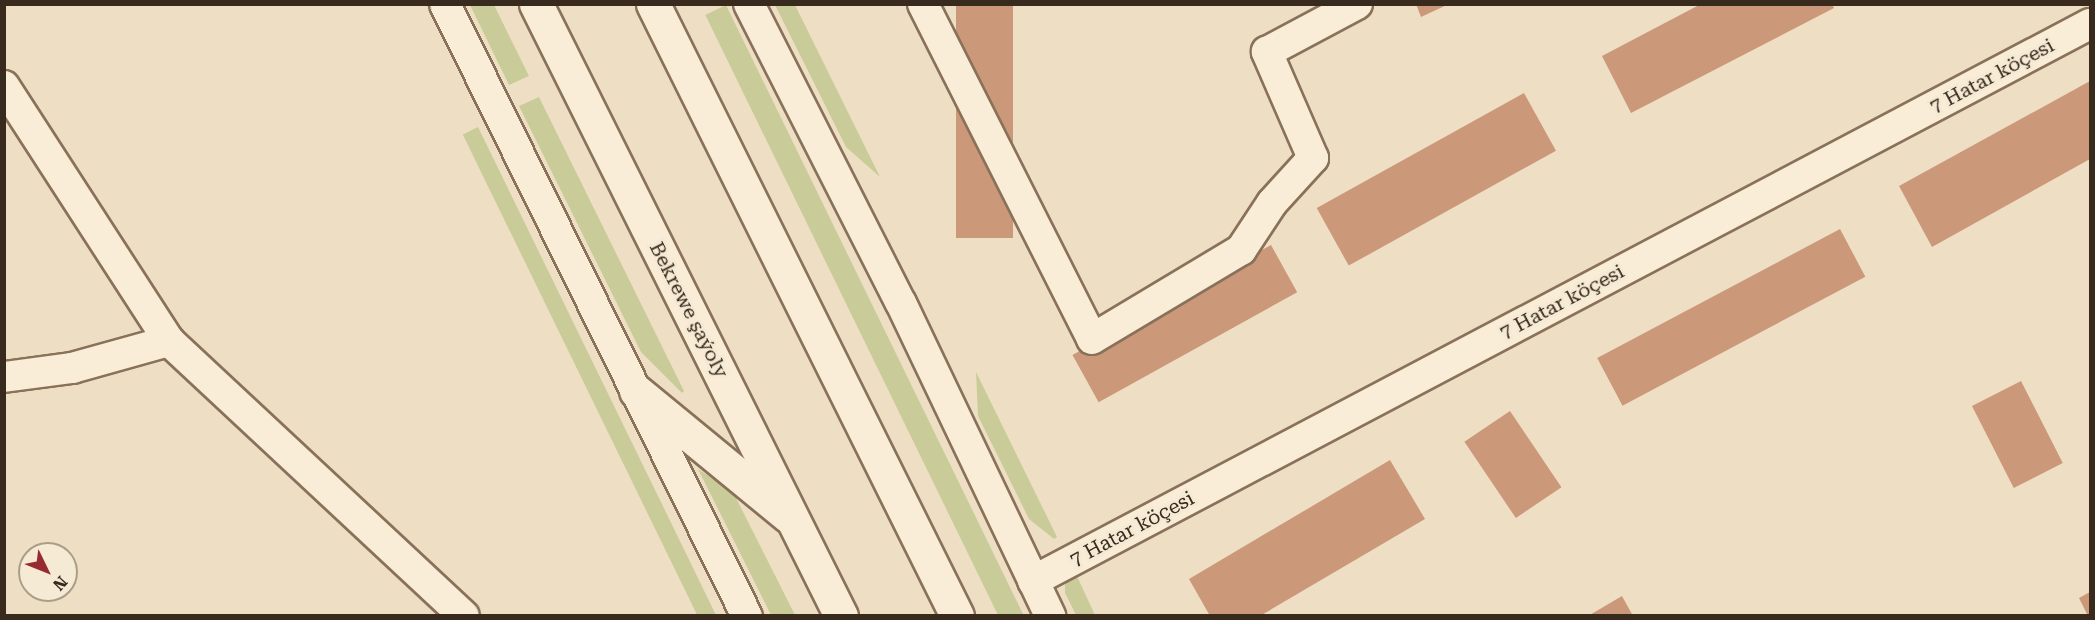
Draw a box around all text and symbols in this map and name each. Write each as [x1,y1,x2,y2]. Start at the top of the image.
street label: 7 Hatar köçesi [1926,33,2058,119]
street label: Bekrewe şaýoly [644,238,734,382]
street label: 7 Hatar köçesi [1496,259,1628,345]
street label: 7 Hatar köçesi [1066,486,1198,572]
north arrow [18,542,78,602]
text: N [49,572,71,594]

